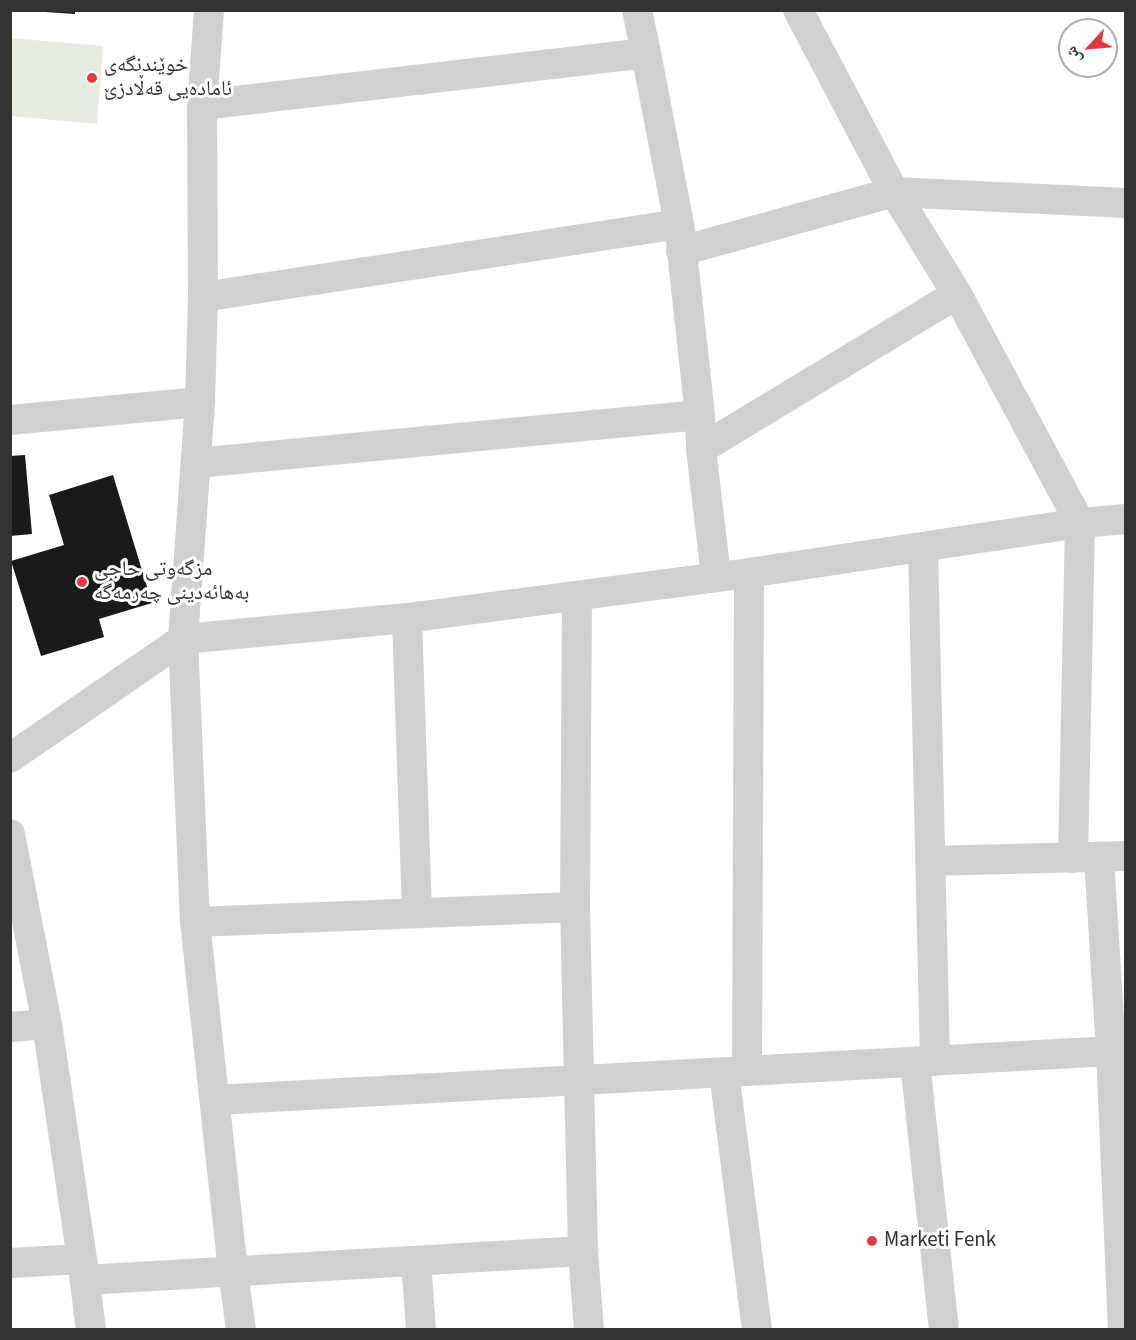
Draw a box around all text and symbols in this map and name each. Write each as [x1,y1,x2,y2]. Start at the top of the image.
north arrow [1058,18,1118,78]
text: ش [1060,43,1087,67]
place label: خوێندنگەی ئامادەیی قەڵادزێ [104,53,232,103]
marker: خوێندنگەی ئامادەیی قەڵادزێ [85,71,99,85]
place label: مزگەوتی حاجی بەهائەدینی چەرمەگە [94,557,249,607]
marker: مزگەوتی حاجی بەهائەدینی چەرمەگە [75,575,89,589]
place label: Marketi Fenk [884,1228,996,1254]
marker: Marketi Fenk [865,1234,879,1248]

